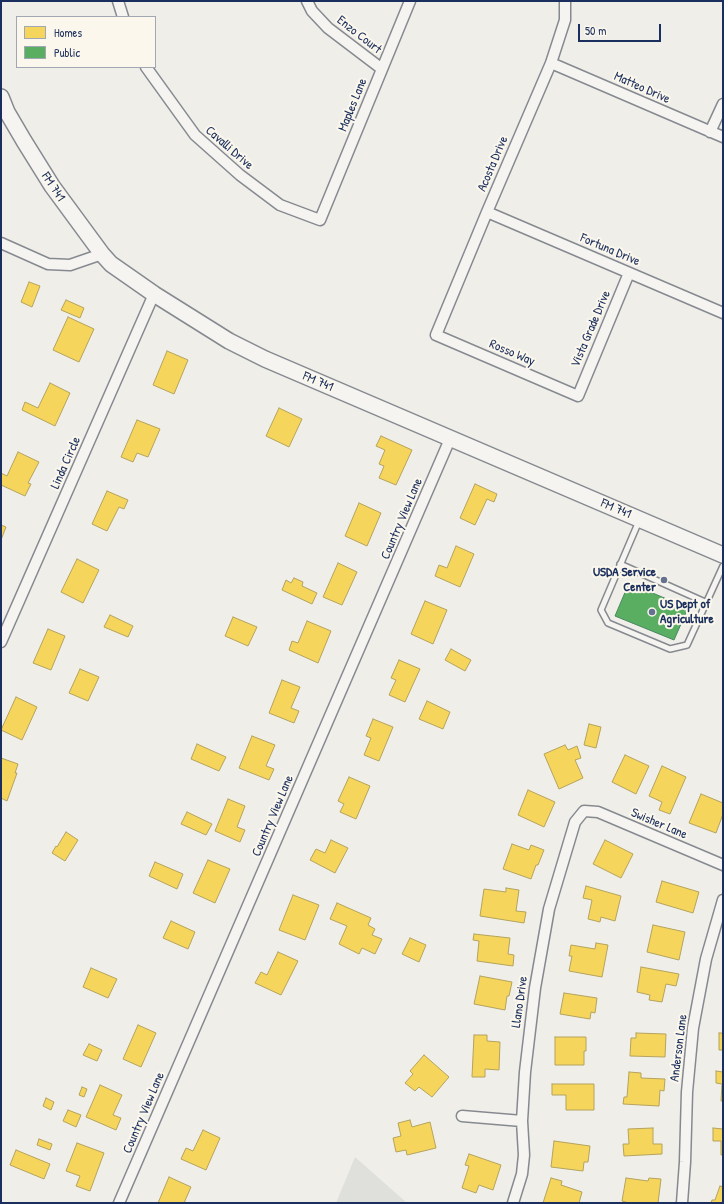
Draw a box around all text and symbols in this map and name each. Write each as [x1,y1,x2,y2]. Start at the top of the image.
street label: Enzo Court [334,13,384,57]
legend [16,16,156,68]
scale bar [580,16,663,42]
text: 50 m [585,22,606,39]
text: Homes [54,24,82,41]
text: Public [54,44,80,61]
street label: Matteo Drive [612,69,672,107]
street label: Maples Lane [335,76,371,134]
street label: Cavalli Drive [202,123,256,173]
street label: Acosta Drive [474,134,512,194]
street label: FM 741 [38,170,68,204]
street label: Fortuna Drive [578,230,642,270]
street label: Vista Grade Drive [568,288,614,370]
street label: Rosso Way [487,336,537,370]
street label: FM 741 [300,369,336,395]
street label: Linda Circle [48,434,84,492]
street label: Country View Lane [378,476,426,562]
street label: FM 741 [598,496,634,522]
place label: USDA Service Center [593,565,656,596]
marker: USDA Service Center [659,575,669,585]
place label: US Dept of Agriculture [660,597,714,628]
marker: US Dept of Agriculture [647,607,657,617]
street label: Country View Lane [249,773,297,859]
street label: Swisher Lane [629,805,689,843]
street label: Llano Drive [509,975,531,1029]
street label: Anderson Lane [667,1014,691,1082]
street label: Country View Lane [120,1070,168,1156]

